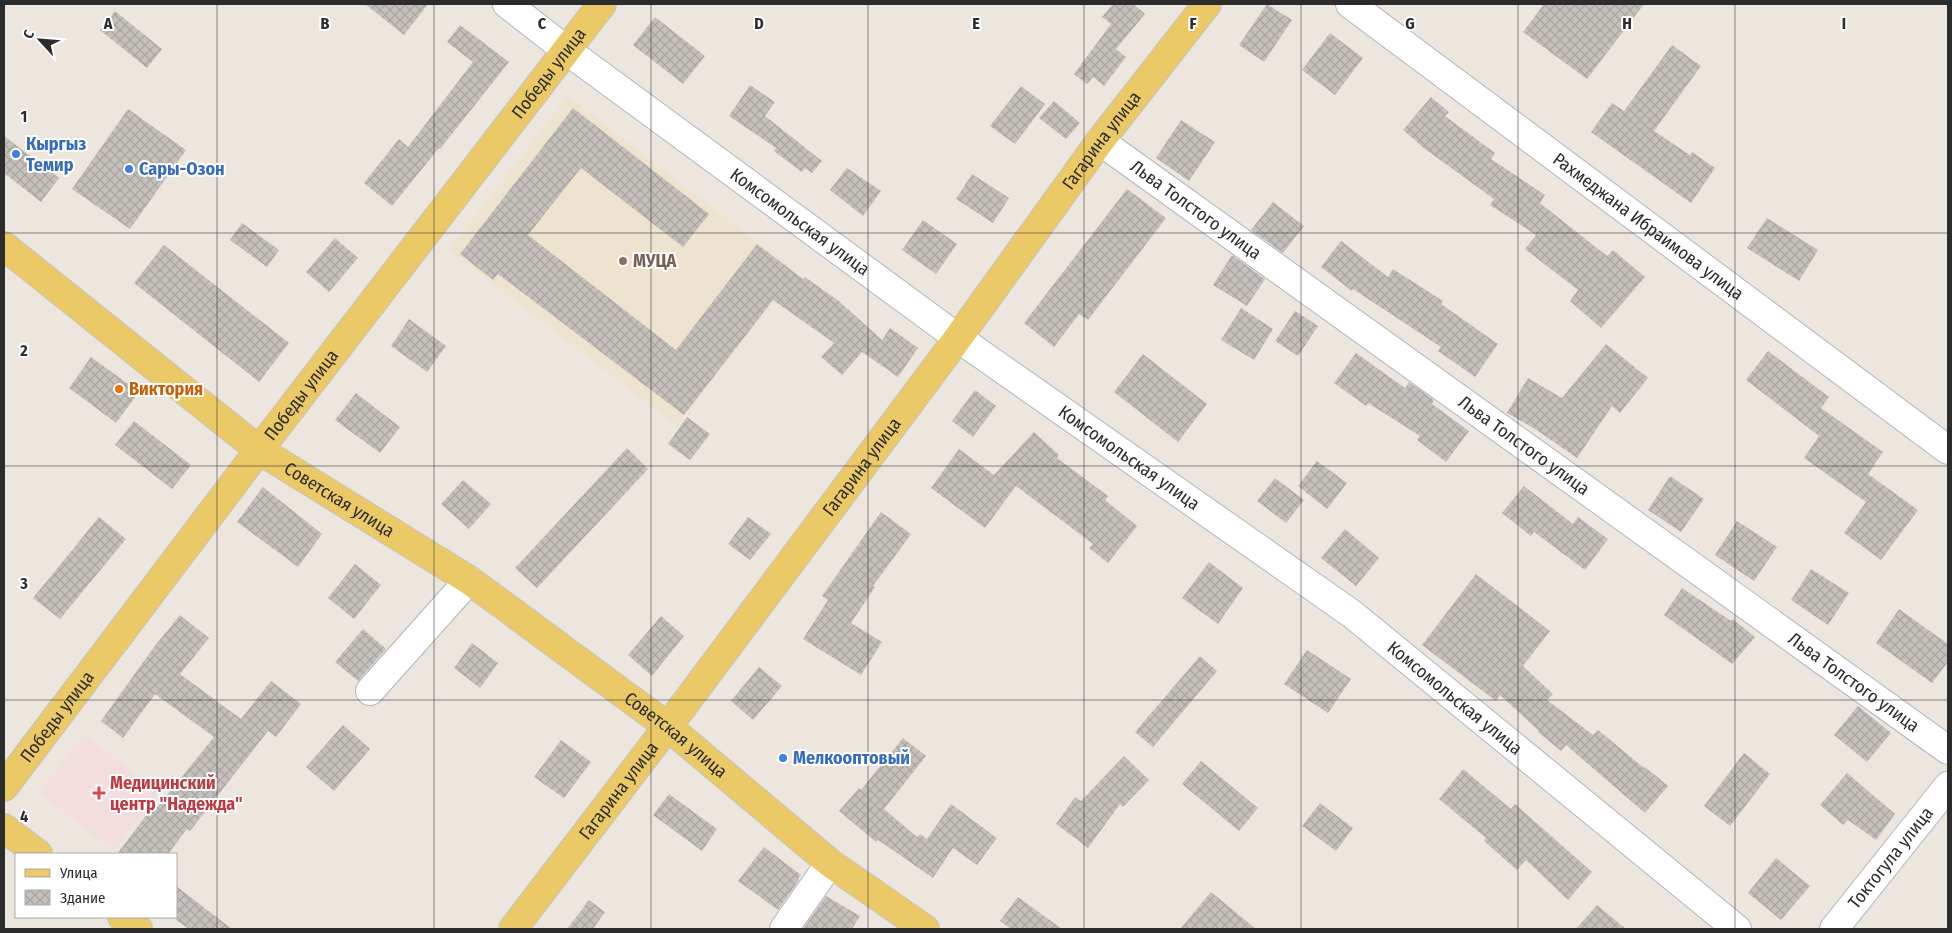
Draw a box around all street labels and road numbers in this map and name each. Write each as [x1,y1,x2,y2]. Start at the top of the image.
street label: Победы улица [507,23,591,123]
street label: Гагарина улица [1058,87,1146,194]
street label: Рахмеджана Ибраимова улица [1548,148,1748,305]
street label: Льва Толстого улица [1126,155,1266,264]
street label: Комсомольская улица [726,163,874,280]
street label: Победы улица [259,345,343,445]
street label: Льва Толстого улица [1454,391,1594,500]
street label: Комсомольская улица [1054,401,1204,515]
street label: Гагарина улица [818,413,906,521]
street label: Советская улица [280,457,399,542]
street label: Льва Толстого улица [1784,628,1924,737]
street label: Комсомольская улица [1383,636,1527,760]
street label: Победы улица [15,667,99,767]
street label: Советская улица [620,687,732,783]
street label: Гагарина улица [574,737,663,844]
street label: Токтогула улица [1844,802,1938,913]

